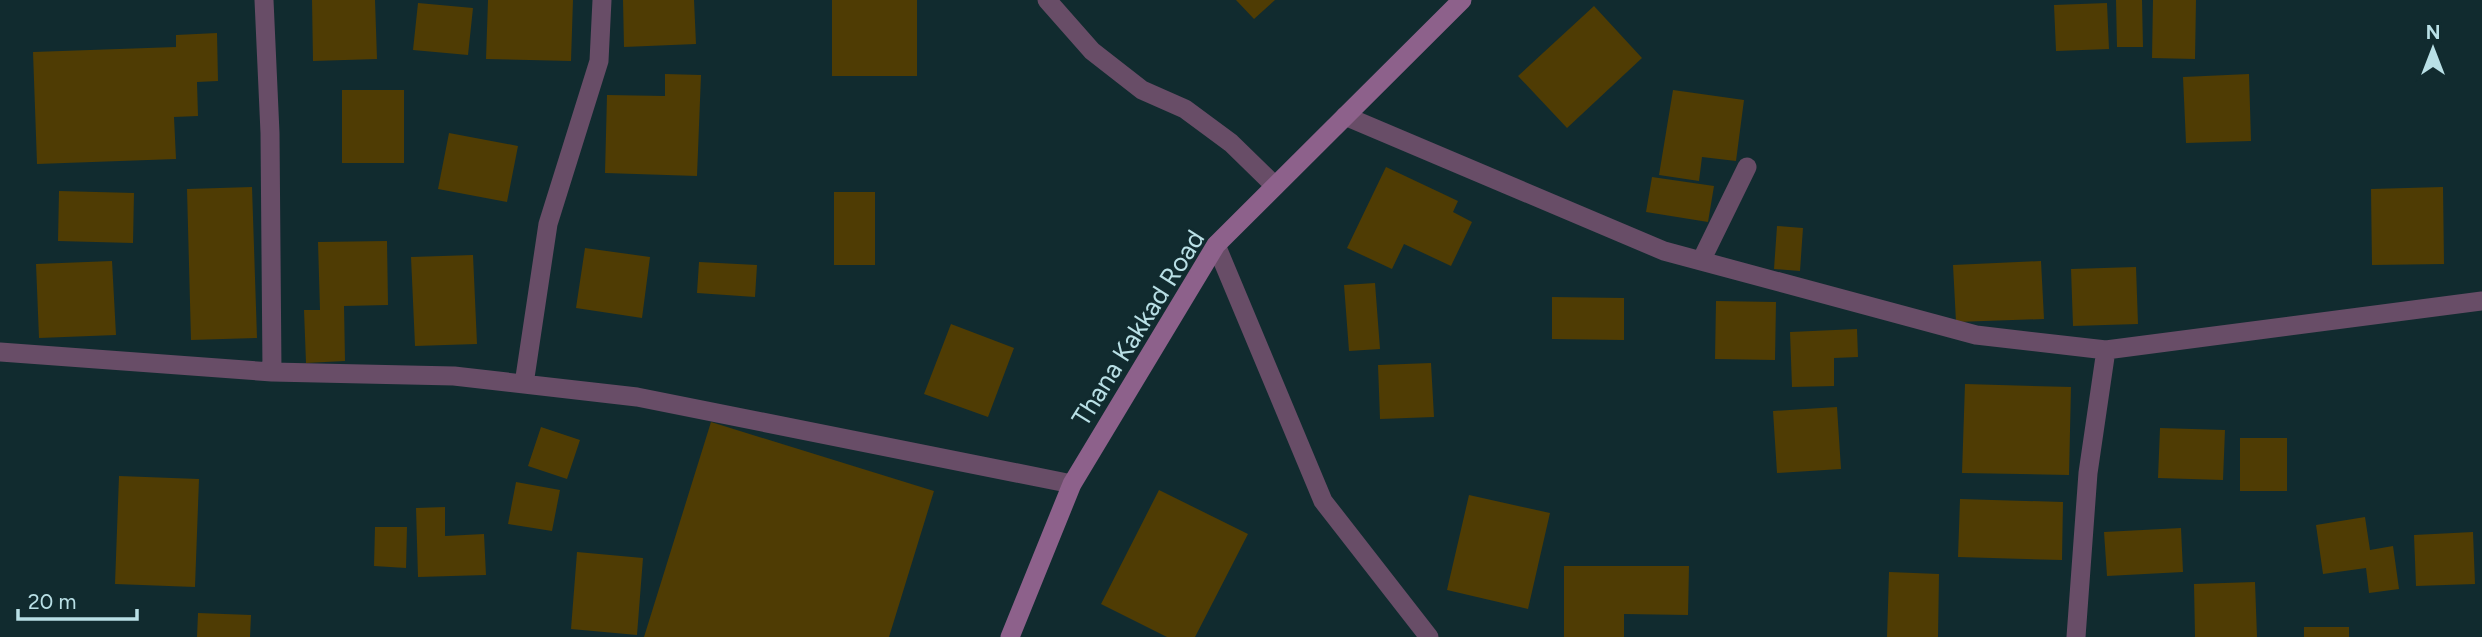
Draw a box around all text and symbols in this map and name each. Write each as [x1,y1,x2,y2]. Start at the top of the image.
north arrow [2398,14,2468,84]
text: N [2426,21,2440,44]
street label: Thana Kakkad Road [1065,224,1211,432]
scale bar [18,578,136,622]
text: 20 m [28,589,76,614]

